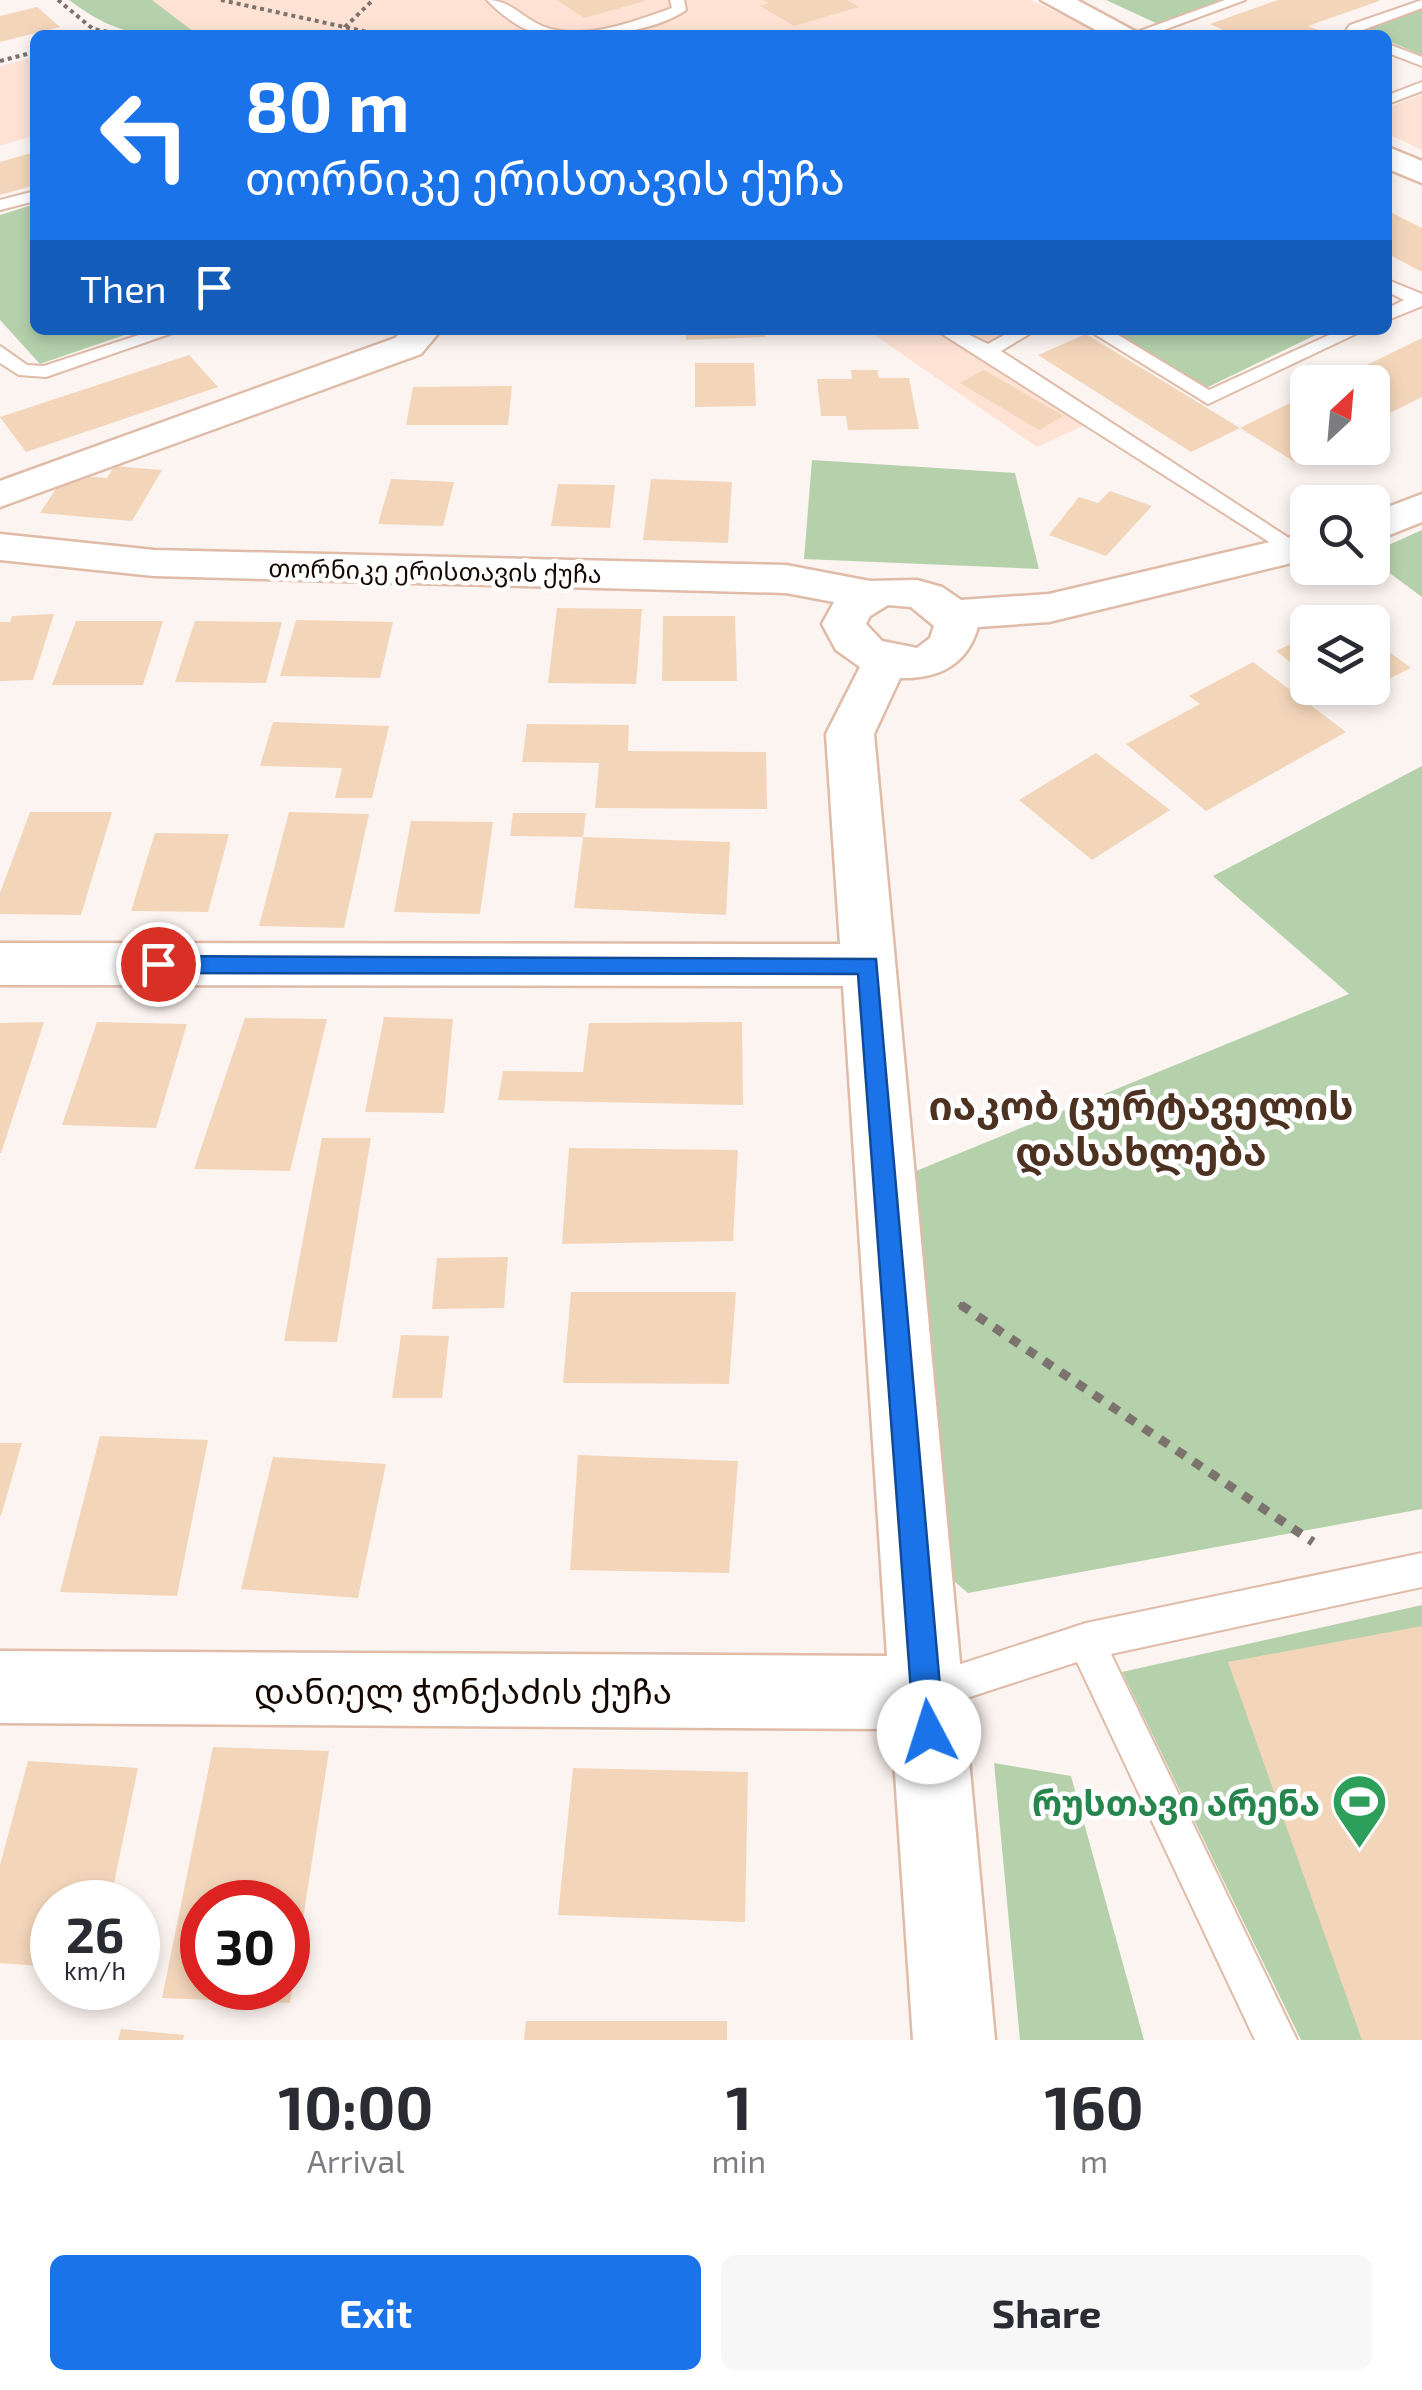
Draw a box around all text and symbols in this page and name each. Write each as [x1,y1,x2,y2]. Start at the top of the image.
text: 80 m [245,62,410,146]
icon: left [80,70,210,200]
text: თორნიკე ერისთავის ქუჩა [245,150,845,204]
icon: arrive [187,260,242,315]
text: Then [80,265,167,311]
north arrow [1290,365,1390,465]
map controls [1290,365,1390,705]
button: search [1290,485,1390,585]
street label: თორნიკე ერისთავის ქუჩა [268,552,602,589]
button: layers [1290,605,1390,705]
pin [116,922,201,1007]
icon: arrive [131,937,186,992]
district label: იაკობ ცურტაველის დასახლება [929,1080,1353,1177]
street label: დანიელ ჭონქაძის ქუჩა [254,1669,672,1713]
position arrow [877,1680,981,1784]
sports icon: რუსთავი არენა [1329,1772,1389,1851]
place label: რუსთავი არენა [1032,1781,1320,1825]
speed limit sign: 30 [180,1880,310,2010]
text: 26 [66,1903,124,1963]
text: km/h [64,1955,126,1985]
text: 10:00 [278,2070,433,2142]
text: 1 [726,2070,752,2142]
text: 160 [1044,2070,1144,2142]
text: Arrival [307,2141,404,2179]
text: min [712,2141,766,2179]
text: m [1080,2141,1108,2179]
button: Exit [50,2255,701,2370]
button: Share [721,2255,1372,2370]

